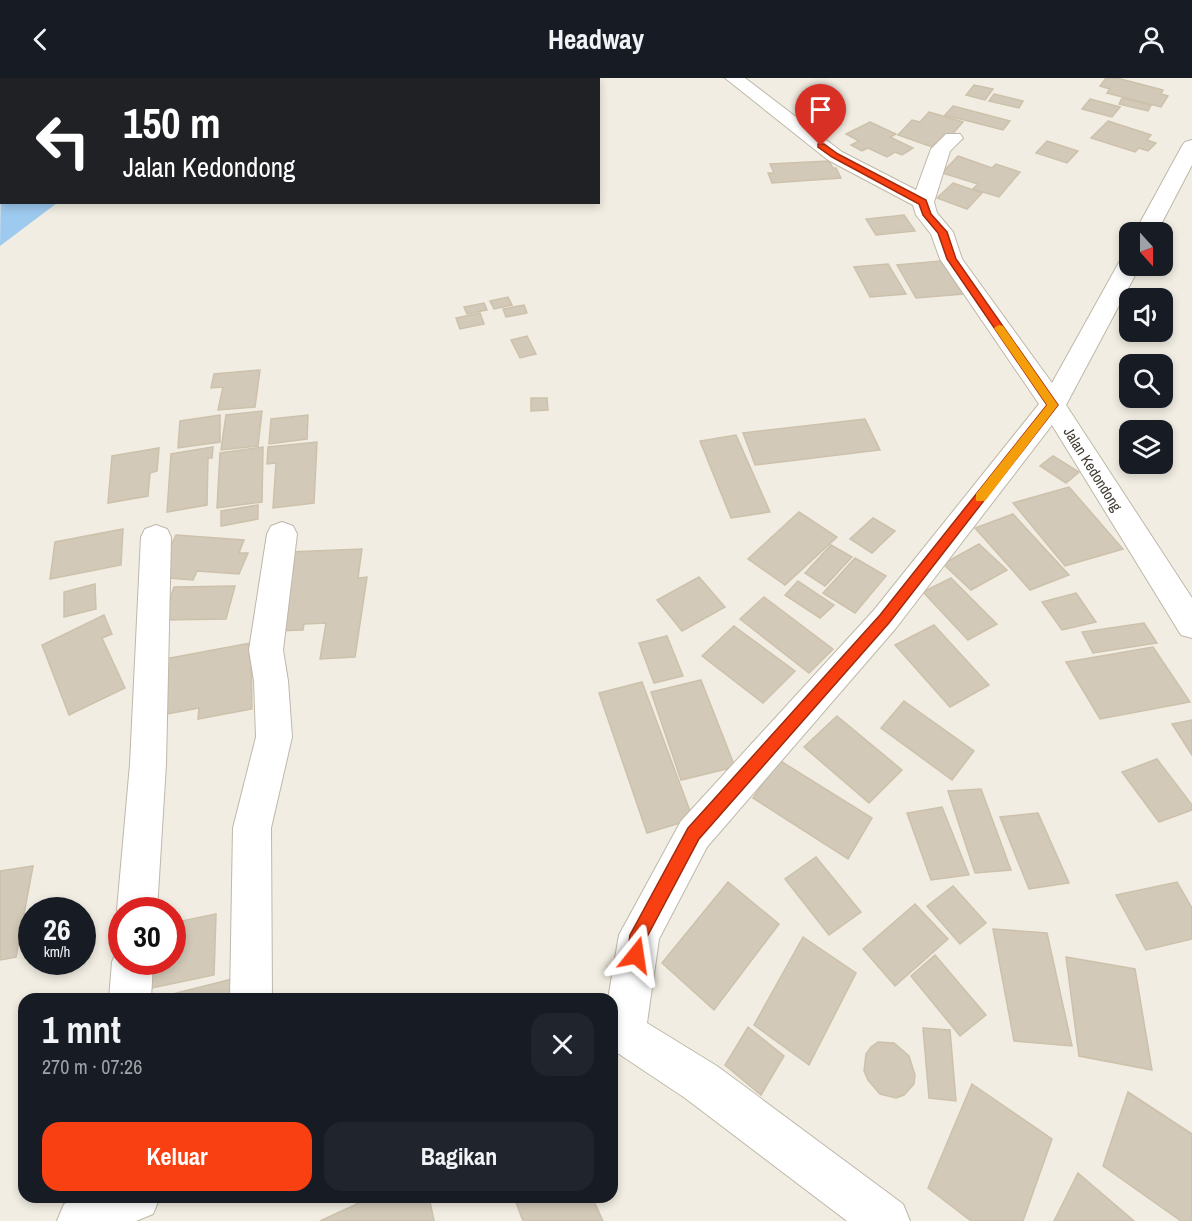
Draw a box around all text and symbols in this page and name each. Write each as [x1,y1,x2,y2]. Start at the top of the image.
text: Headway [548,21,644,57]
icon: back [24,23,57,56]
icon: person [1135,23,1168,56]
pin [795,84,846,146]
icon: arrive [804,93,837,126]
text: 150 m [123,95,221,151]
icon: left [24,102,102,180]
text: Jalan Kedondong [123,149,295,185]
north arrow [1119,222,1173,276]
map controls [1119,222,1173,474]
button: sound [1119,288,1173,342]
button: search [1119,354,1173,408]
button: layers [1119,420,1173,474]
street label: Jalan Kedondong [1059,423,1127,515]
speed limit sign: 30 [108,897,186,975]
text: 26 [43,909,71,949]
position arrow [604,923,668,987]
text: km/h [44,941,70,962]
text: 1 mnt [42,1006,121,1054]
button: close [531,1013,594,1076]
text: 270 m · 07:26 [42,1053,142,1080]
button: Keluar [42,1122,312,1191]
button: Bagikan [324,1122,594,1191]

